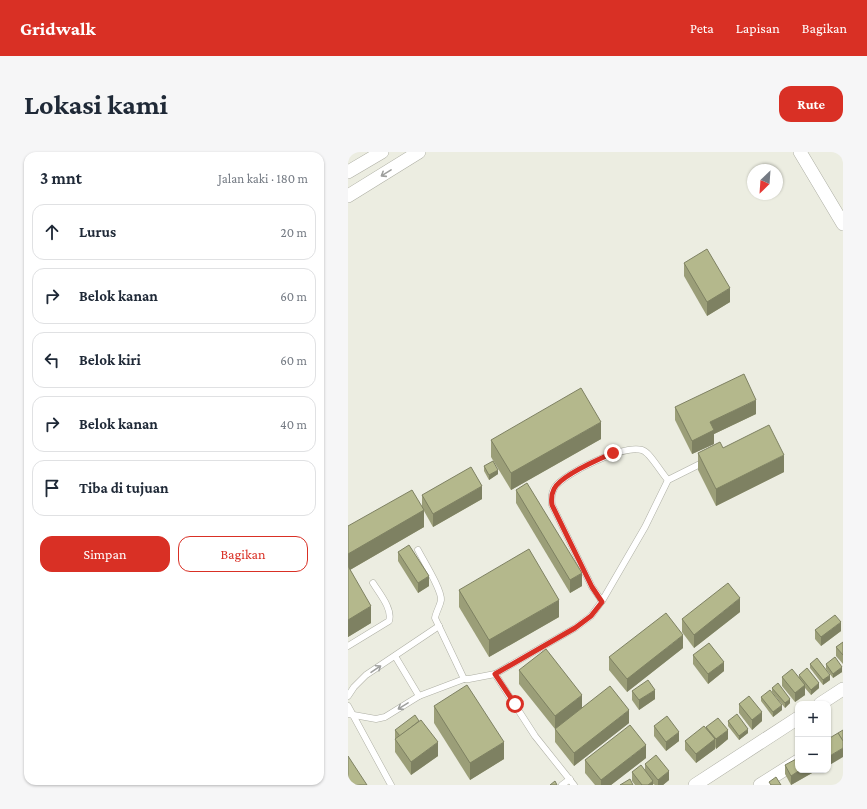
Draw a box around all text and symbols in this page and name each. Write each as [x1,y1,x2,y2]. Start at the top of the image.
text: Gridwalk [20,18,96,39]
text: Peta [690,20,714,36]
text: Lapisan [736,20,780,36]
text: Bagikan [802,20,847,36]
button: Rute [779,86,843,122]
text: Lokasi kami [24,89,168,120]
north arrow [747,164,783,200]
text: 3 mnt [40,169,82,188]
one-way arrow [380,169,392,177]
text: Jalan kaki · 180 m [218,171,308,186]
icon: ahead [41,221,63,243]
text: Lurus [79,224,116,240]
text: 20 m [281,225,307,240]
icon: right [41,285,63,307]
text: Belok kanan [79,288,158,304]
text: 60 m [280,289,307,304]
icon: left [41,349,63,371]
text: Belok kiri [79,352,141,368]
text: 60 m [280,353,307,368]
icon: right [41,413,63,435]
text: Belok kanan [79,416,158,432]
text: 40 m [280,417,307,432]
route end [604,444,622,462]
icon: arrive [41,477,63,499]
text: Tiba di tujuan [79,480,169,496]
button: Simpan [40,536,170,572]
button: Bagikan [178,536,308,572]
one-way arrow [370,665,381,673]
route start [506,695,524,713]
map controls [795,701,831,773]
button: + [795,701,831,737]
one-way arrow [398,702,409,710]
button: − [795,737,831,773]

